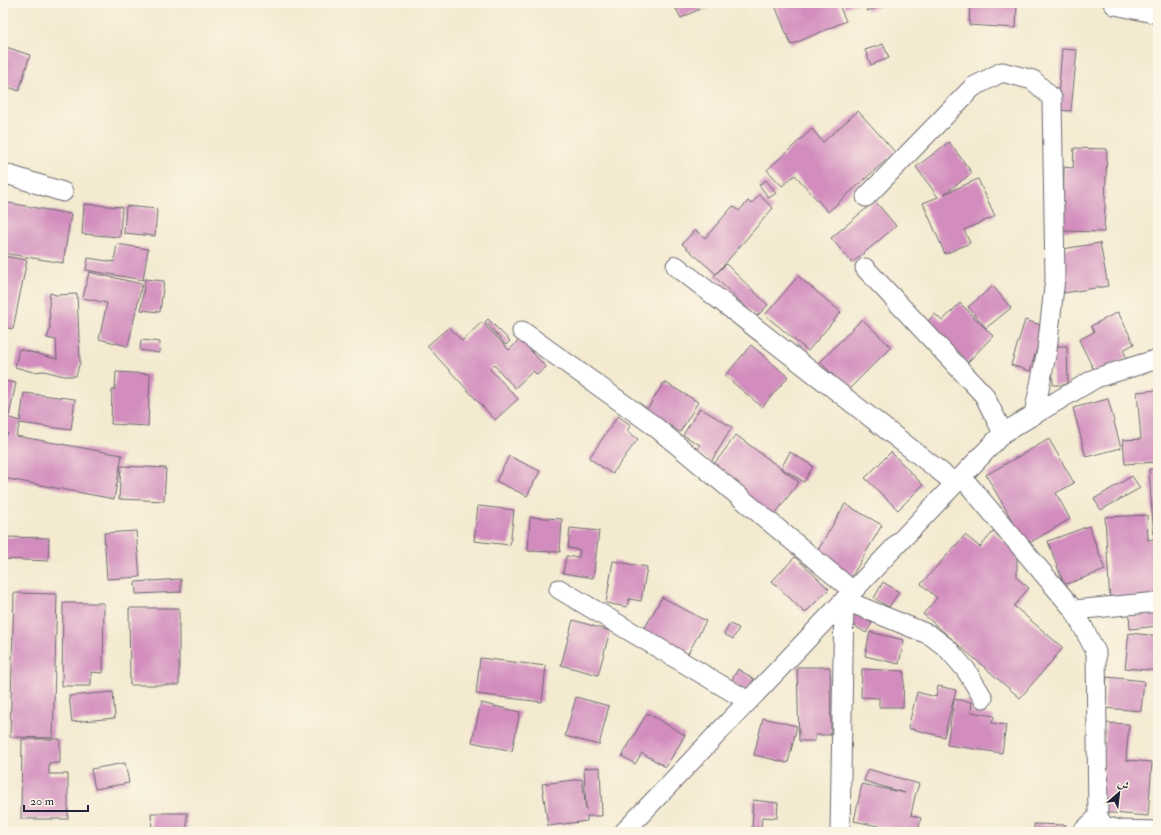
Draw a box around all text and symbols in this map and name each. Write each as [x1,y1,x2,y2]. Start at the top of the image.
north arrow [1099,773,1139,813]
text: ش [1116,776,1131,793]
scale bar [24,787,88,813]
text: 20 m [30,794,55,809]

